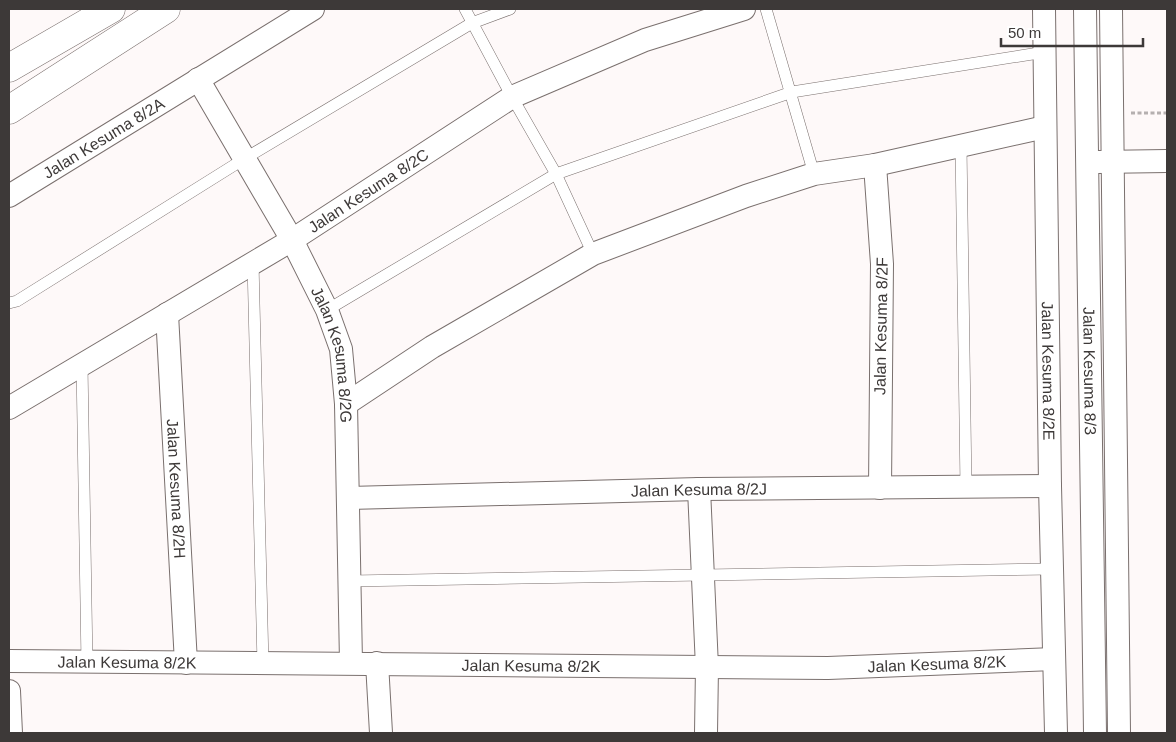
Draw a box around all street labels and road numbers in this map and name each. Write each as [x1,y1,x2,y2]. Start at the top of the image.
street label: Jalan Kesuma 8/2A [40,94,167,181]
street label: Jalan Kesuma 8/2C [305,145,431,236]
street label: Jalan Kesuma 8/2F [871,257,891,395]
street label: Jalan Kesuma 8/2G [308,284,355,423]
street label: Jalan Kesuma 8/2E [1039,301,1058,440]
street label: Jalan Kesuma 8/3 [1081,307,1099,435]
street label: Jalan Kesuma 8/2H [164,419,189,559]
street label: Jalan Kesuma 8/2J [631,480,767,499]
street label: Jalan Kesuma 8/2K [867,652,1007,675]
street label: Jalan Kesuma 8/2K [58,653,197,671]
street label: Jalan Kesuma 8/2K [461,656,601,675]

